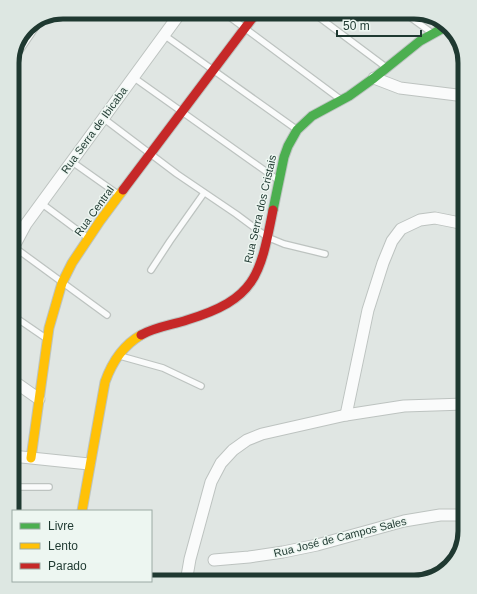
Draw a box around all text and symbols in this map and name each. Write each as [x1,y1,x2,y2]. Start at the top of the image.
scale bar [337,12,421,38]
text: 50 m [343,19,370,33]
street label: Rua Serra de Ibicaba [59,84,130,176]
street label: Rua Serra dos Cristais [242,153,278,264]
street label: Rua Central [72,184,116,238]
legend [12,510,152,582]
street label: Rua José de Campos Sales [272,515,408,559]
text: Livre [48,519,74,533]
text: Lento [48,539,78,553]
text: Parado [48,559,87,573]

